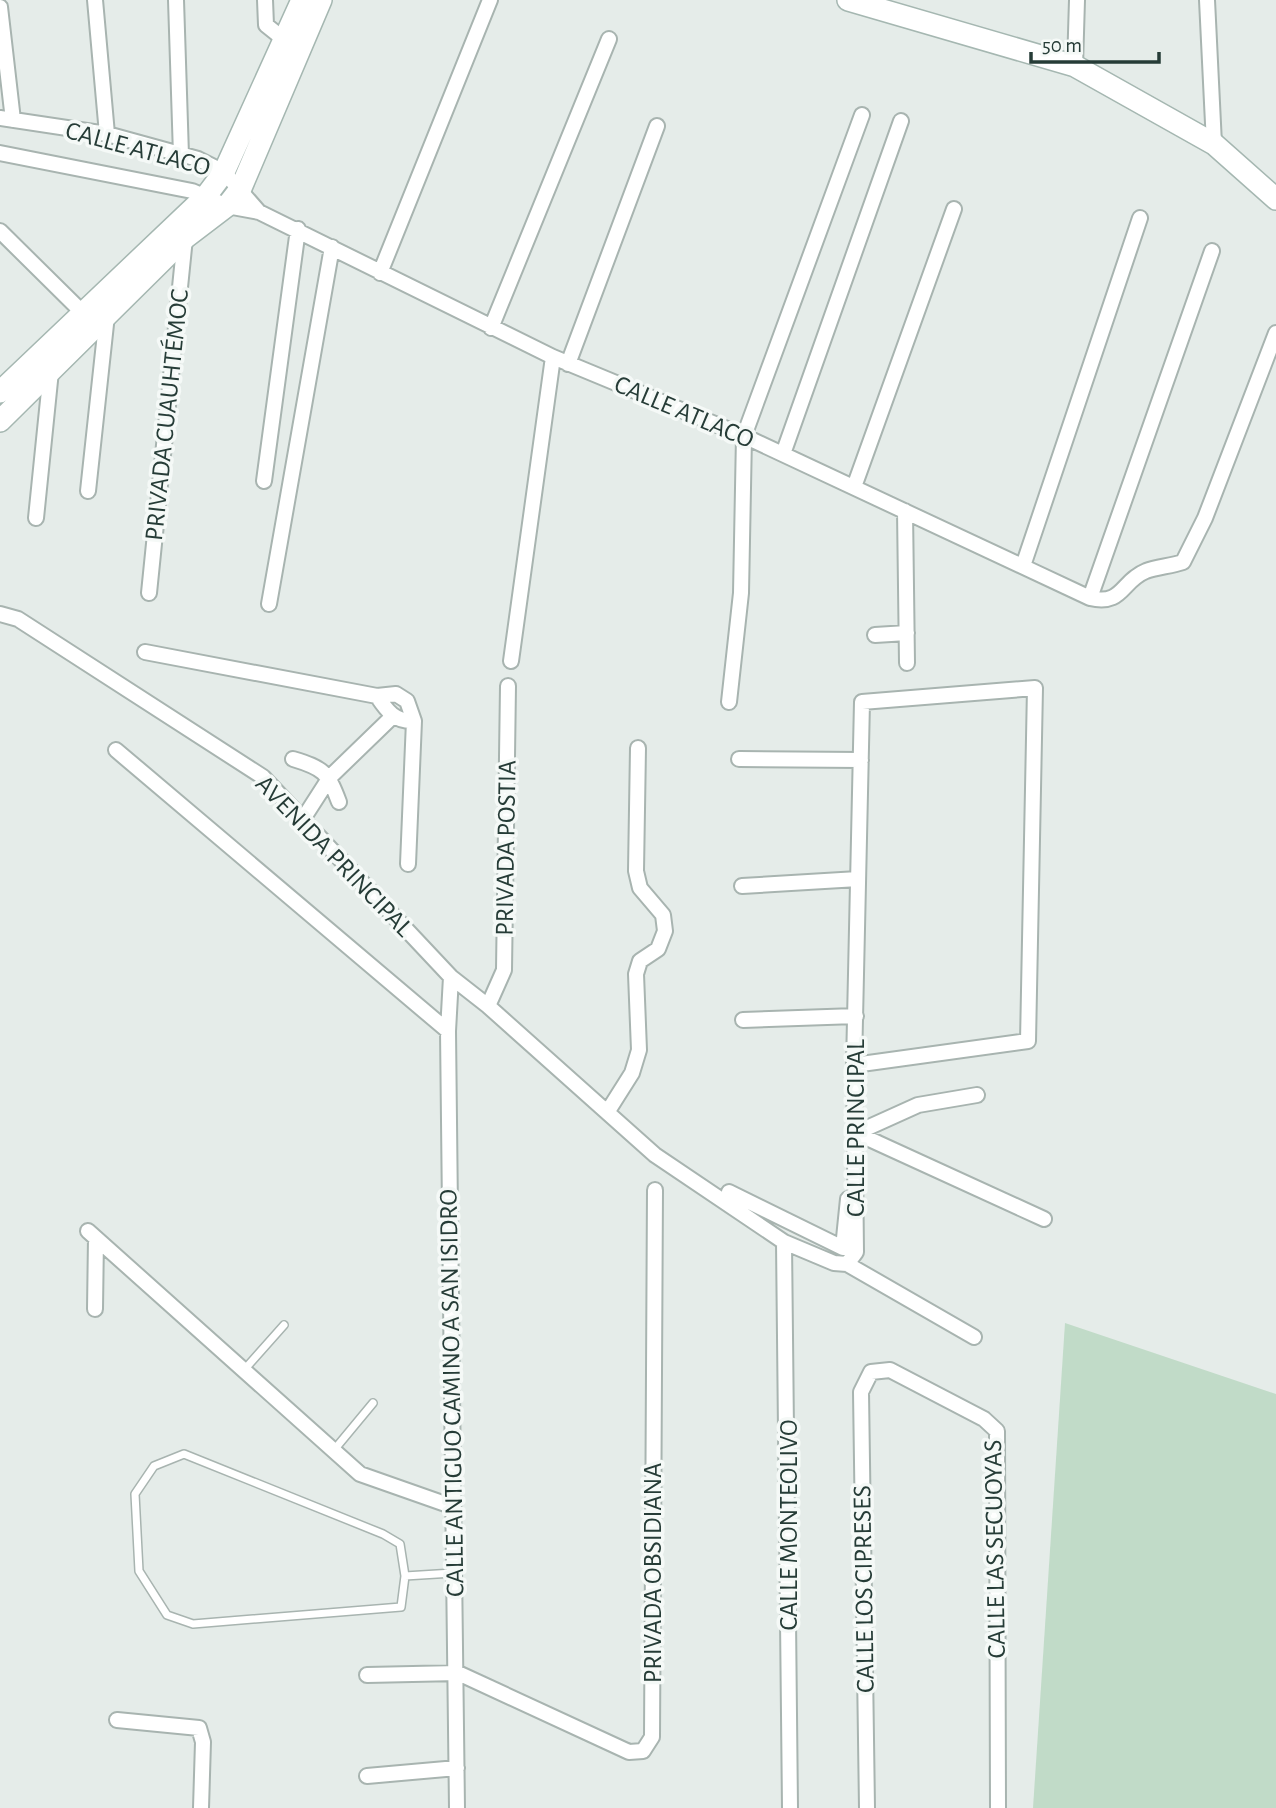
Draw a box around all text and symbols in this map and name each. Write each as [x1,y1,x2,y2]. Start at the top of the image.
scale bar [1031,21,1159,65]
text: 50 m [1042,35,1082,56]
street label: CALLE ATLACO [63,117,213,181]
street label: PRIVADA CUAUHTÉMOC [139,288,193,542]
street label: CALLE ATLACO [610,371,758,453]
street label: PRIVADA POSTIA [491,760,521,936]
street label: AVENIDA PRINCIPAL [251,770,417,942]
street label: CALLE PRINCIPAL [843,1039,869,1217]
street label: CALLE ANTIGUO CAMINO A SAN ISIDRO [435,1189,469,1597]
street label: CALLE MONTEOLIVO [776,1420,802,1630]
street label: CALLE LAS SECUOYAS [980,1439,1010,1659]
street label: PRIVADA OBSIDIANA [640,1463,666,1683]
street label: CALLE LOS CIPRESES [849,1485,879,1693]

